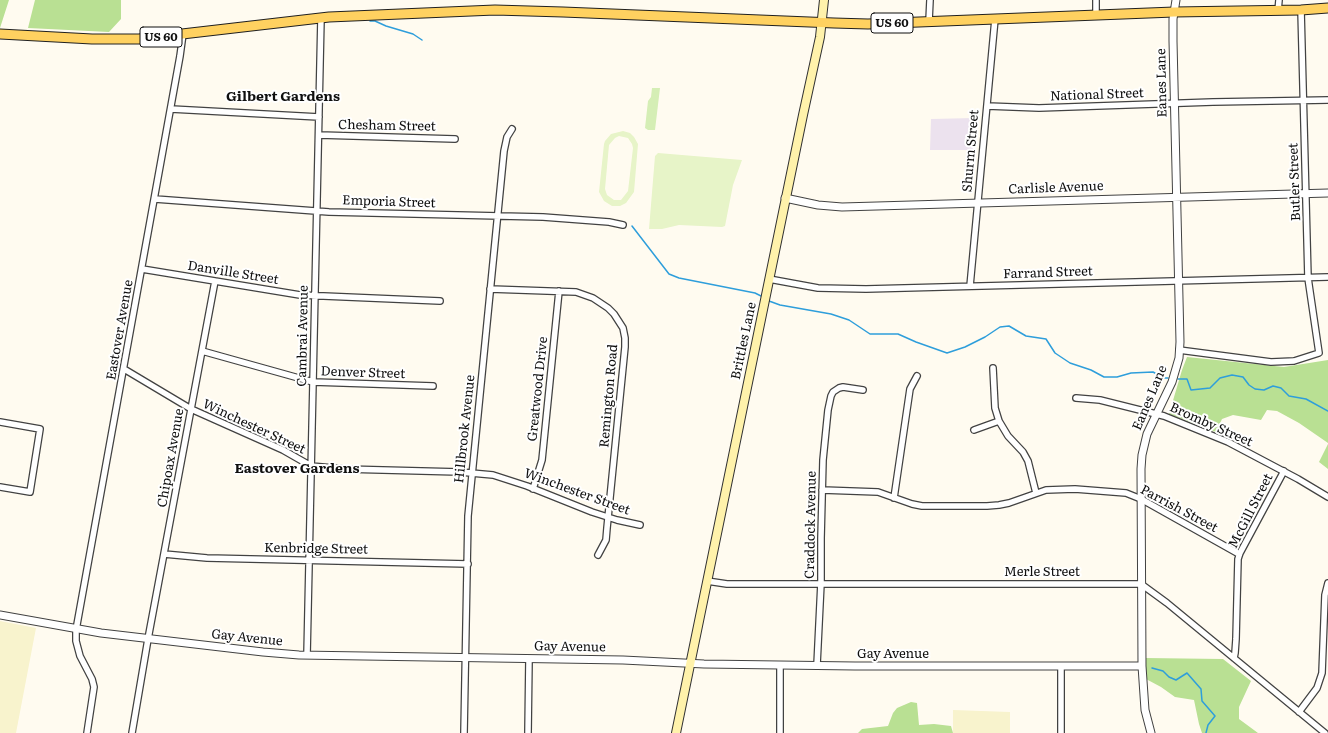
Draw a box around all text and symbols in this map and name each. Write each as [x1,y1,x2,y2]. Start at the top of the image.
road number: US 60 [871,13,913,33]
road number: US 60 [140,27,182,47]
street label: Eanes Lane [1154,48,1170,118]
street label: National Street [1050,86,1144,104]
district label: Gilbert Gardens [226,89,340,105]
street label: Shurm Street [960,109,982,193]
street label: Chesham Street [338,117,436,135]
street label: Butler Street [1286,143,1304,221]
street label: Carlisle Avenue [1008,179,1104,197]
street label: Emporia Street [342,193,436,211]
street label: Danville Street [186,258,280,288]
street label: Farrand Street [1003,264,1093,282]
street label: Eastover Avenue [103,278,137,382]
street label: Cambrai Avenue [294,285,312,387]
street label: Brittles Lane [728,301,760,381]
street label: Greatwood Drive [525,336,551,442]
street label: Remington Road [597,344,621,448]
street label: Eanes Lane [1129,363,1171,433]
street label: Denver Street [320,364,406,382]
street label: Hillbrook Avenue [452,374,478,484]
street label: Winchester Street [200,396,308,458]
street label: Bromby Street [1167,400,1255,450]
street label: Chipoax Avenue [155,407,187,509]
district label: Eastover Gardens [235,461,359,477]
street label: Winchester Street [522,466,632,518]
street label: Craddock Avenue [802,471,820,579]
street label: McGill Street [1225,471,1277,551]
street label: Parrish Street [1138,482,1220,536]
street label: Kenbridge Street [264,540,368,558]
street label: Merle Street [1004,564,1080,580]
street label: Gay Avenue [210,626,284,650]
street label: Gay Avenue [534,639,606,655]
street label: Gay Avenue [857,646,929,662]

